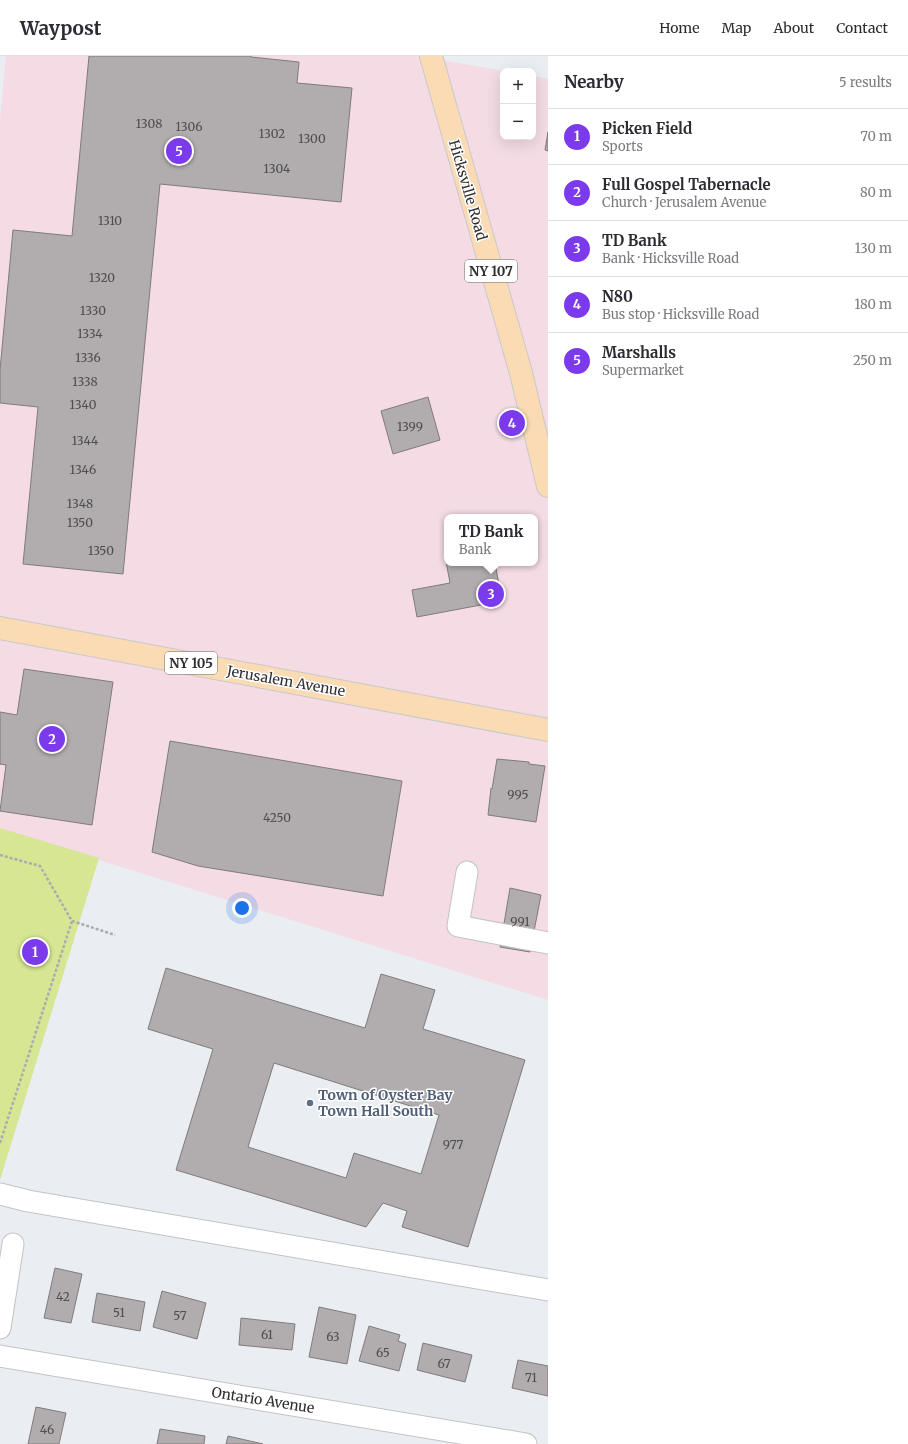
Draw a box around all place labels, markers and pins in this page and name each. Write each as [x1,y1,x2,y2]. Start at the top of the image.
pin: 5 [166,136,192,166]
pin: 4 [499,408,525,438]
pin: 3 [478,579,504,609]
pin: 2 [39,724,65,754]
pin: 1 [22,937,48,967]
place label: Town of Oyster Bay Town Hall South [318,1086,453,1120]
marker: Town of Oyster Bay Town Hall South [305,1098,315,1108]

